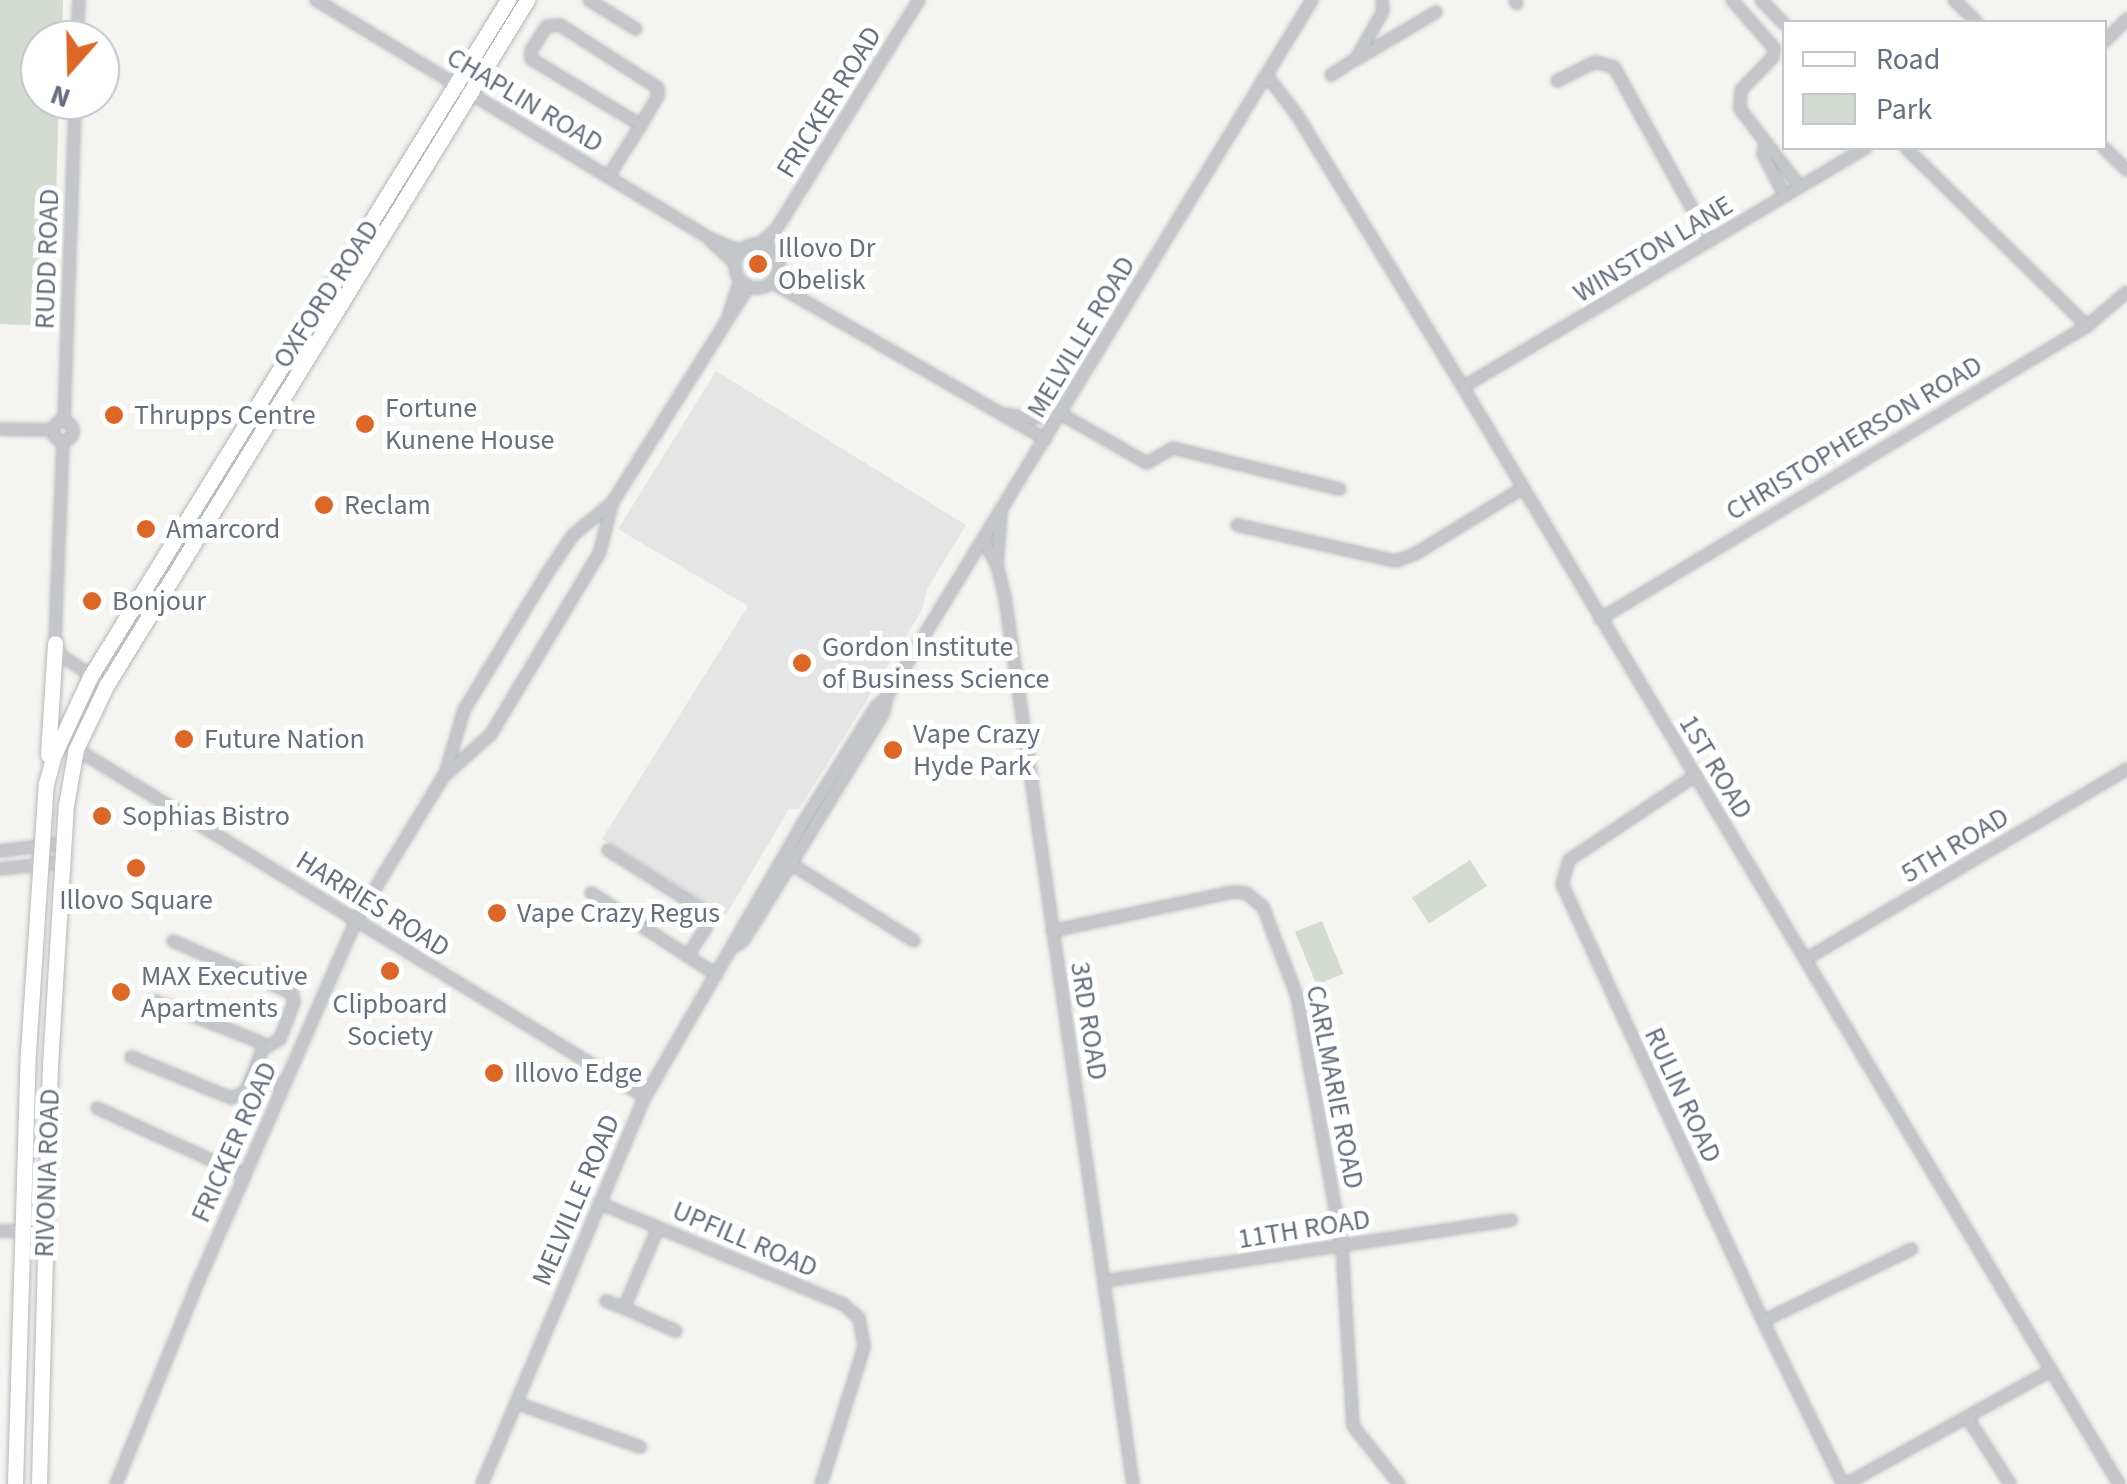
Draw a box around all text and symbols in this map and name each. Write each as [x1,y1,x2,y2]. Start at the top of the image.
north arrow [20,20,120,120]
street label: FRICKER ROAD [769,20,889,184]
legend [1782,20,2107,150]
text: Road [1876,38,1940,81]
street label: CHAPLIN ROAD [441,40,609,160]
text: N [45,74,76,118]
text: Park [1876,88,1932,131]
street label: RUDD ROAD [28,188,66,330]
street label: WINSTON LANE [1567,188,1739,310]
street label: OXFORD ROAD [266,214,386,374]
place label: Illovo Dr Obelisk [778,231,875,297]
street label: MELVILLE ROAD [1020,250,1142,424]
marker: Illovo Dr Obelisk [747,253,769,275]
street label: CHRISTOPHERSON ROAD [1720,348,1988,528]
place label: Fortune Kunene House [385,391,554,457]
place label: Thrupps Centre [134,398,316,432]
marker: Thrupps Centre [103,404,125,426]
marker: Fortune Kunene House [354,413,376,435]
place label: Reclam [344,488,431,522]
marker: Reclam [313,494,335,516]
place label: Amarcord [166,512,280,546]
marker: Amarcord [135,518,157,540]
place label: Bonjour [112,584,206,618]
marker: Bonjour [81,590,103,612]
place label: Gordon Institute of Business Science [822,630,1049,696]
marker: Gordon Institute of Business Science [791,652,813,674]
street label: 1ST ROAD [1672,709,1760,825]
place label: Vape Crazy Hyde Park [913,717,1040,783]
place label: Future Nation [204,722,365,756]
marker: Future Nation [173,728,195,750]
marker: Vape Crazy Hyde Park [882,739,904,761]
place label: Sophias Bistro [122,799,290,833]
street label: 5TH ROAD [1895,800,2015,890]
marker: Sophias Bistro [91,805,113,827]
street label: HARRIES ROAD [290,843,456,965]
marker: Illovo Square [125,857,147,879]
place label: Illovo Square [59,883,213,917]
place label: Vape Crazy Regus [517,896,720,930]
marker: Vape Crazy Regus [486,902,508,924]
place label: MAX Executive Apartments [141,959,308,1025]
street label: 3RD ROAD [1063,959,1115,1083]
marker: Clipboard Society [379,960,401,982]
marker: MAX Executive Apartments [110,981,132,1003]
street label: CARLMARIE ROAD [1299,982,1371,1192]
place label: Clipboard Society [333,987,447,1053]
street label: RULIN ROAD [1637,1022,1729,1168]
street label: FRICKER ROAD [184,1056,284,1228]
place label: Illovo Edge [514,1056,642,1090]
marker: Illovo Edge [483,1062,505,1084]
street label: RIVONIA ROAD [27,1088,67,1258]
street label: MELVILLE ROAD [525,1109,627,1291]
street label: UPFILL ROAD [667,1193,823,1285]
street label: 11TH ROAD [1236,1202,1372,1256]

